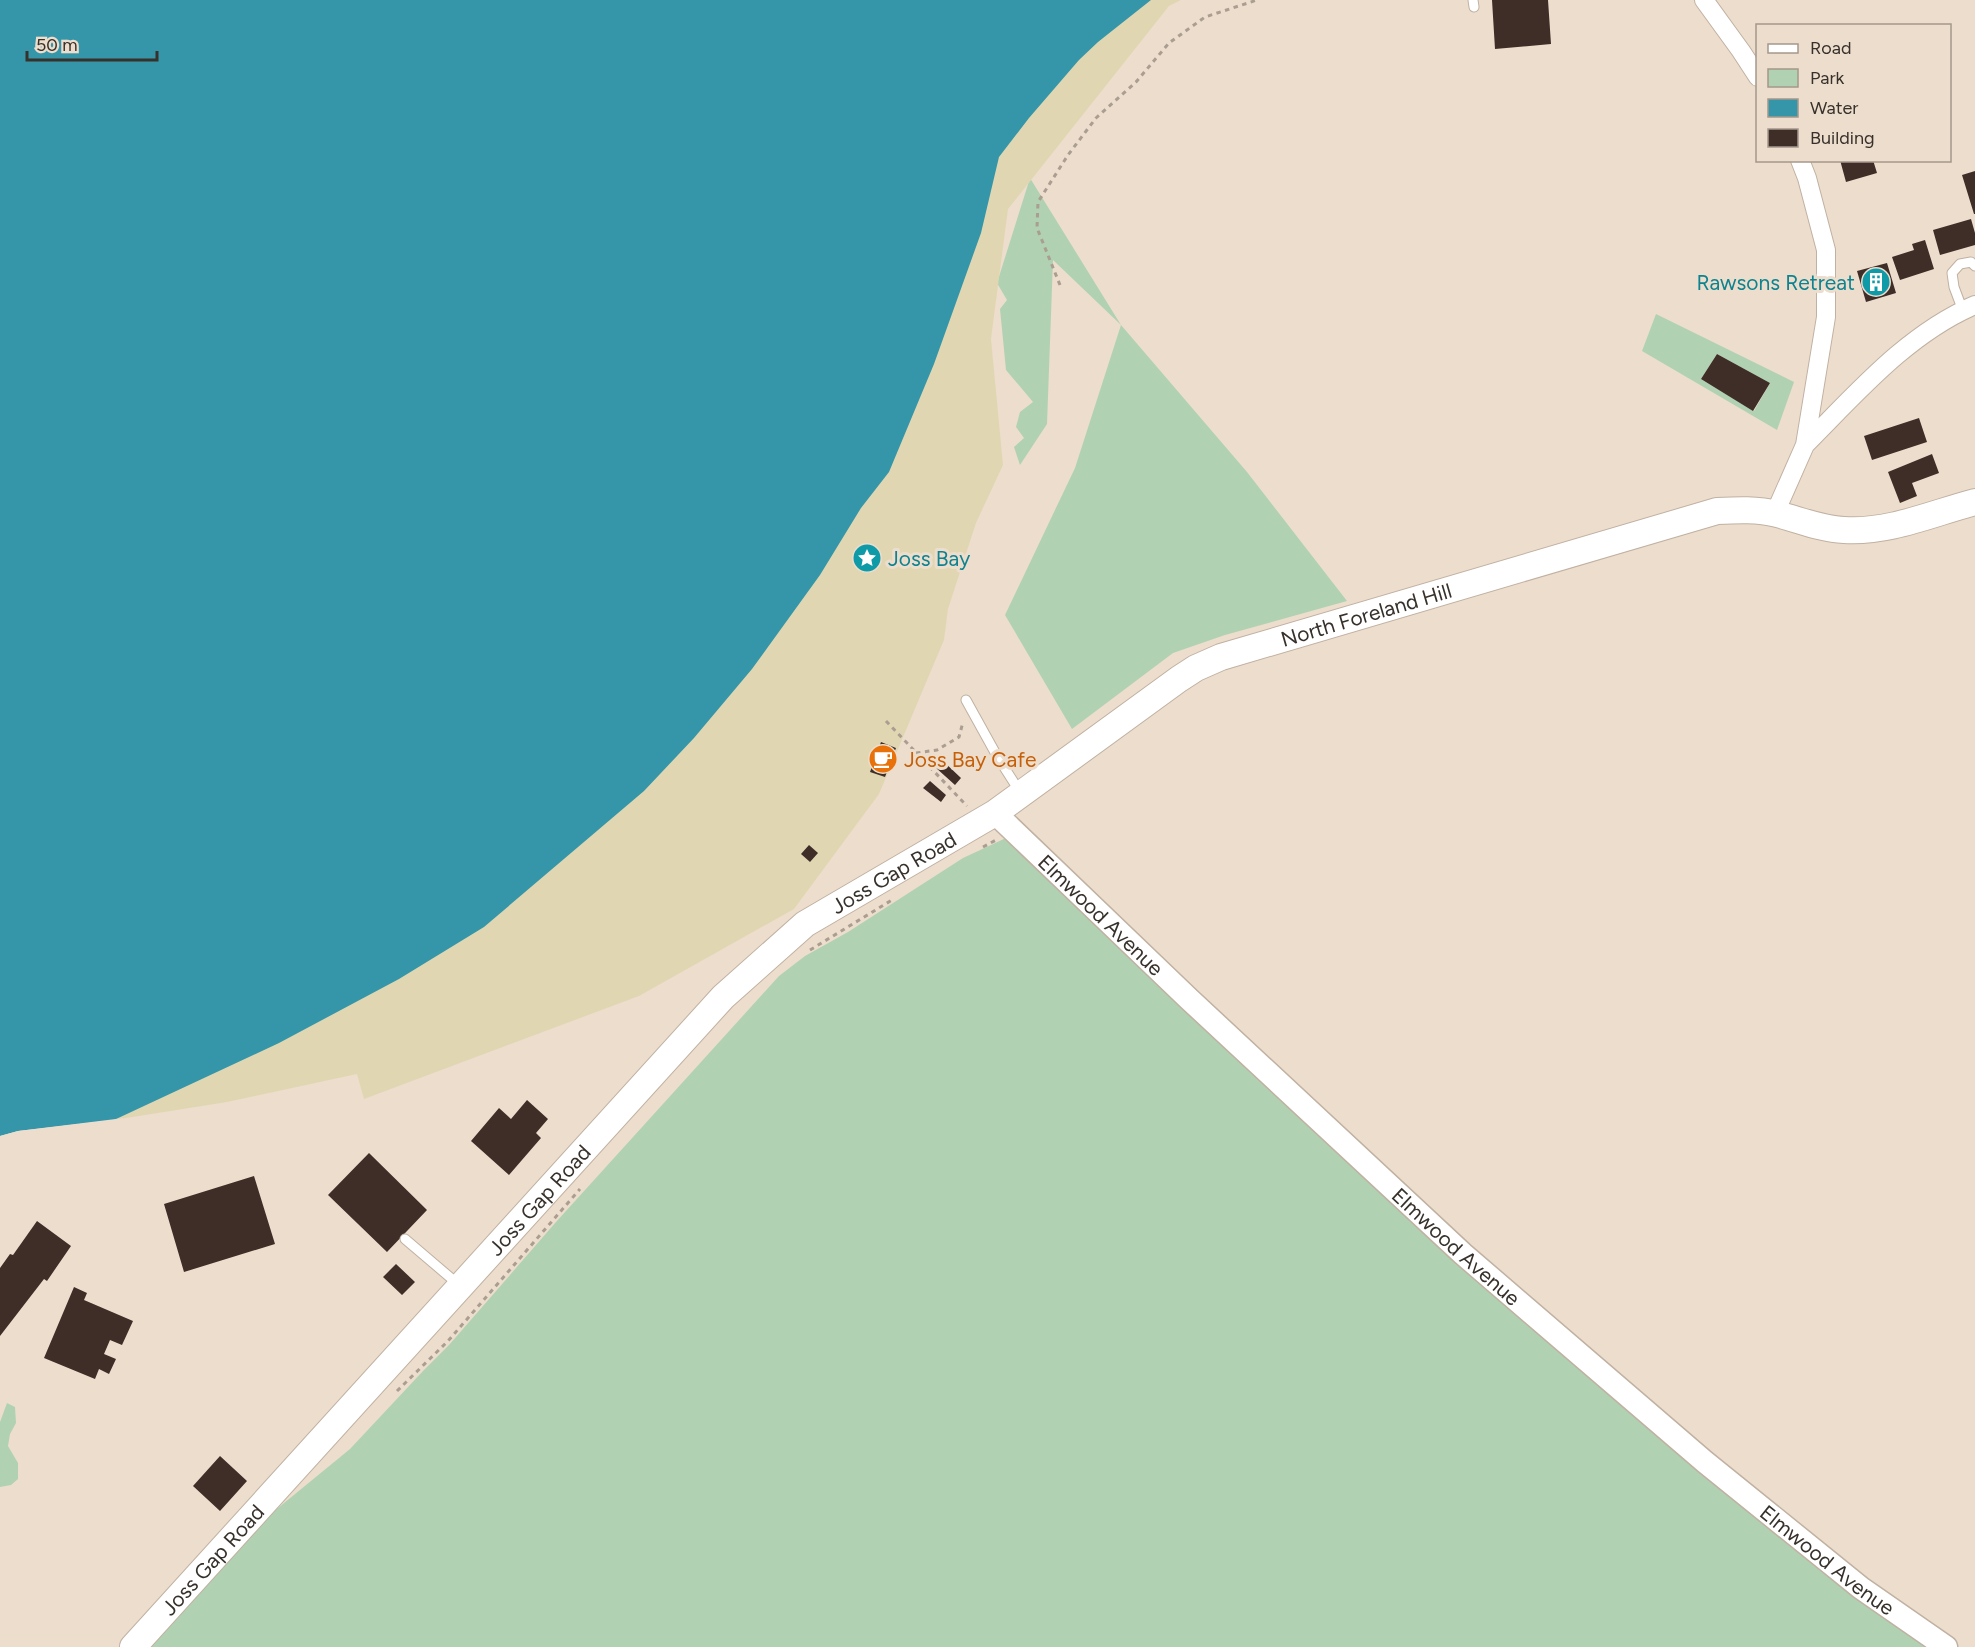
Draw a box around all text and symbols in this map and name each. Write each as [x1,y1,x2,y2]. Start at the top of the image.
scale bar [27,24,158,62]
legend [1756,24,1951,162]
text: 50 m [36,34,78,56]
text: Road [1810,37,1851,59]
text: Park [1810,67,1845,89]
text: Water [1810,97,1858,119]
text: Building [1810,127,1875,149]
building icon: Rawsons Retreat [1860,266,1892,298]
place label: Rawsons Retreat [1696,270,1855,295]
place icon: Joss Bay [851,542,883,574]
place label: Joss Bay [888,546,970,571]
street label: North Foreland Hill [1278,577,1454,651]
cafe icon: Joss Bay Cafe [867,743,899,775]
place label: Joss Bay Cafe [904,747,1036,772]
street label: Joss Gap Road [826,826,960,919]
street label: Elmwood Avenue [1033,849,1169,980]
street label: Joss Gap Road [482,1139,595,1260]
street label: Elmwood Avenue [1387,1182,1526,1310]
street label: Joss Gap Road [156,1499,269,1620]
street label: Elmwood Avenue [1755,1499,1900,1620]

